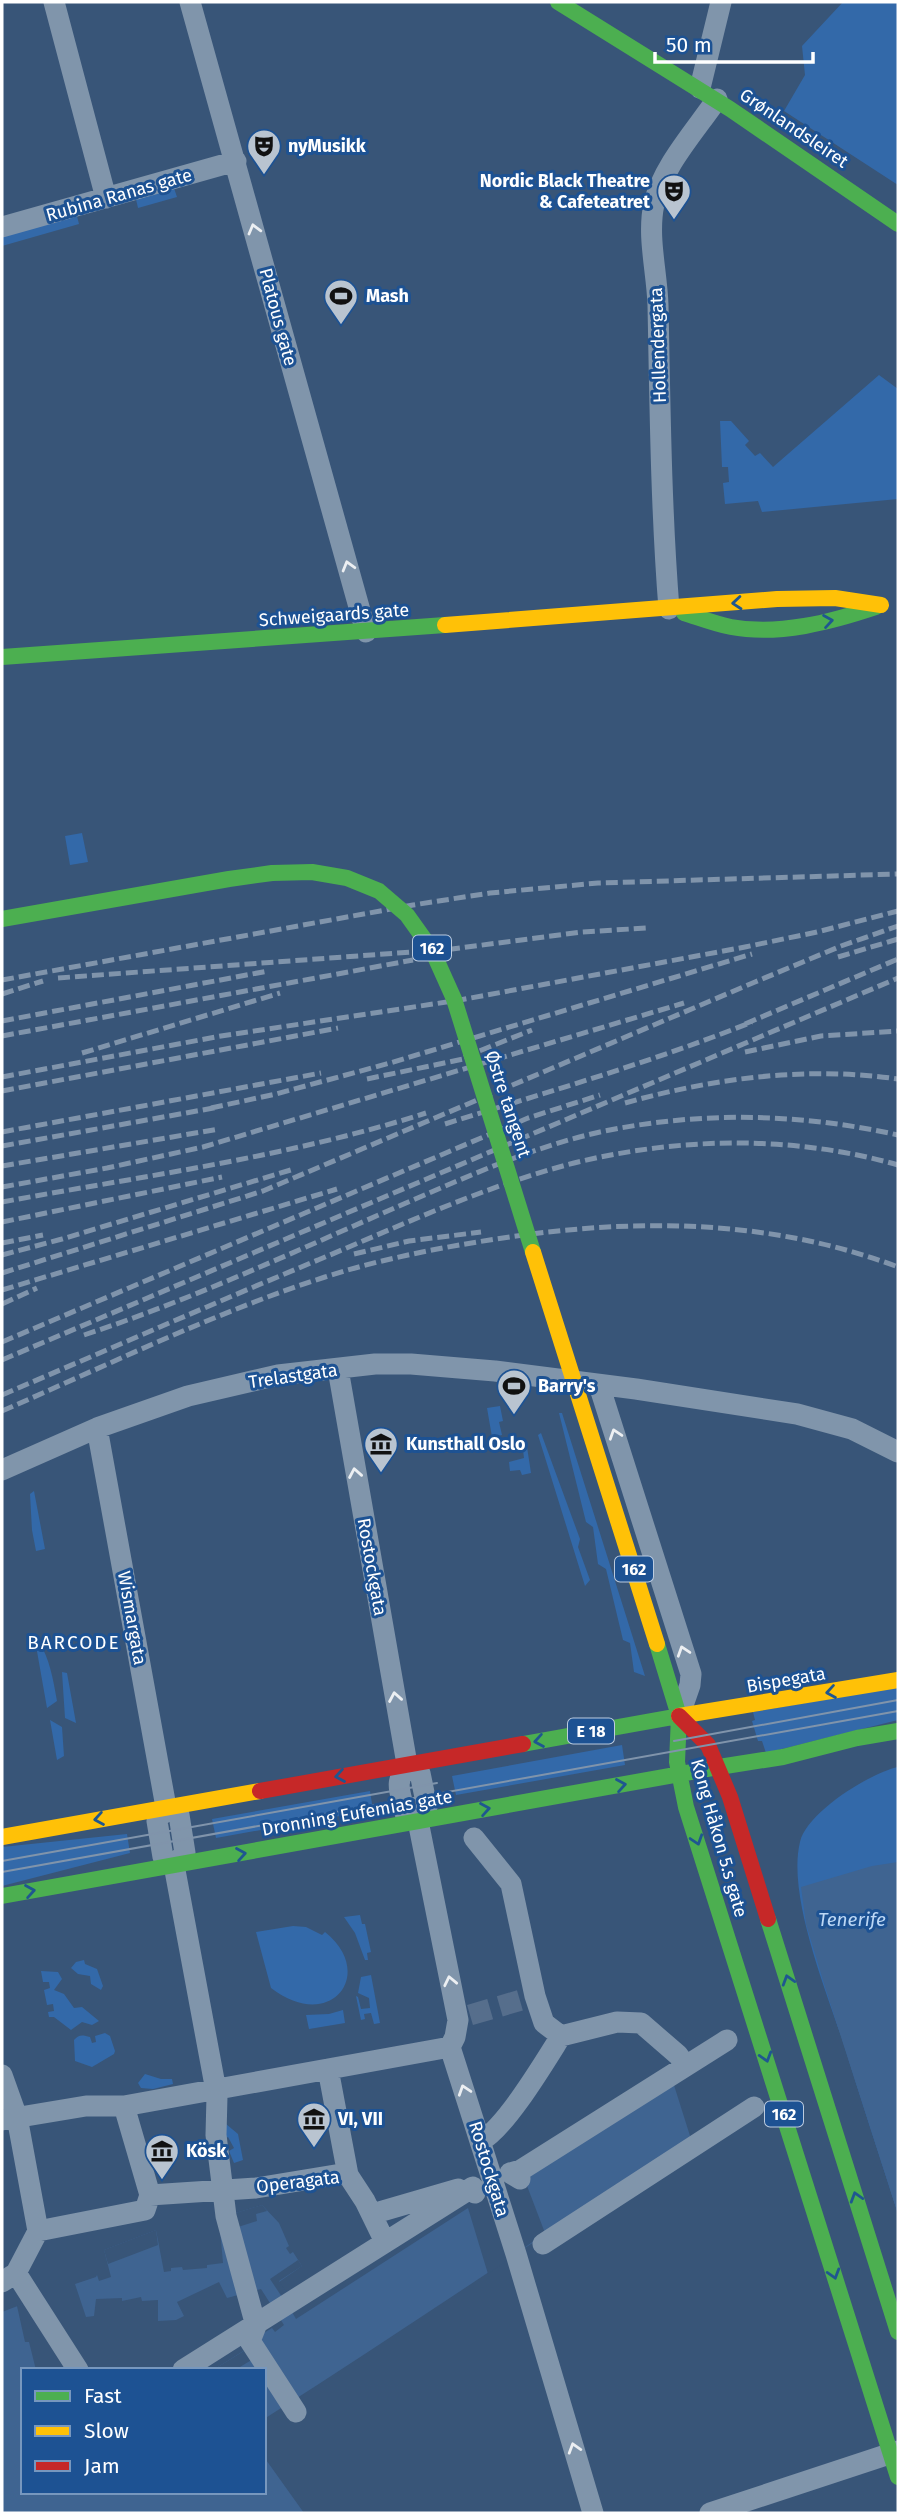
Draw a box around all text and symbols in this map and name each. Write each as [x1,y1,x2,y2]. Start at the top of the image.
scale bar [655,21,813,65]
text: 50 m [666,32,712,58]
street label: Grønlandsleiret [735,84,853,173]
theatre icon: nyMusikk [245,127,283,176]
place label: nyMusikk [288,135,367,157]
street label: Rubina Ranas gate [43,164,195,226]
place label: Nordic Black Theatre & Cafeteatret [480,170,651,213]
theatre icon: Nordic Black Theatre & Cafeteatret [655,172,693,221]
one-way arrow [248,223,262,235]
street label: Platous gate [254,266,302,368]
sports icon: Mash [322,277,360,326]
place label: Mash [366,285,409,307]
street label: Hollendergata [645,287,671,403]
one-way arrow [341,560,356,572]
one-way arrow [731,595,742,610]
street label: Schweigaards gate [258,599,410,631]
one-way arrow [822,614,834,629]
road number: 162 [413,936,451,960]
street label: Østre tangent [480,1048,536,1161]
street label: Trelastgata [247,1359,339,1393]
sports icon: Barry's [495,1367,533,1416]
place label: Barry's [538,1375,596,1397]
museum icon: Kunsthall Oslo [362,1425,400,1474]
one-way arrow [609,1428,623,1441]
place label: Kunsthall Oslo [406,1433,525,1455]
one-way arrow [348,1467,363,1479]
street label: Rostockgata [353,1516,391,1618]
road number: 162 [615,1556,653,1582]
street label: Wismargata [113,1569,151,1667]
district label: BARCODE [27,1631,121,1654]
one-way arrow [677,1645,692,1657]
street label: Bispegata [745,1662,827,1698]
one-way arrow [825,1684,837,1699]
one-way arrow [388,1691,403,1703]
road number: E 18 [568,1718,614,1744]
one-way arrow [534,1732,546,1747]
street label: Kong Håkon 5.s gate [686,1756,752,1920]
one-way arrow [334,1768,346,1783]
one-way arrow [615,1778,627,1793]
street label: Dronning Eufemias gate [260,1785,454,1841]
one-way arrow [479,1802,491,1817]
one-way arrow [93,1811,105,1826]
one-way arrow [689,1833,703,1845]
one-way arrow [235,1847,247,1862]
one-way arrow [24,1885,36,1900]
water label: Tenerife [818,1908,886,1931]
one-way arrow [781,1974,796,1986]
one-way arrow [444,1975,459,1987]
one-way arrow [757,2050,772,2062]
one-way arrow [458,2084,472,2096]
museum icon: VI, VII [295,2100,333,2149]
road number: 162 [765,2102,803,2126]
place label: VI, VII [337,2108,383,2130]
street label: Rostockgata [464,2118,514,2220]
museum icon: Kösk [143,2132,181,2181]
place label: Kösk [186,2140,227,2162]
street label: Operagata [255,2166,341,2198]
one-way arrow [849,2191,864,2203]
one-way arrow [826,2267,840,2279]
legend [21,2368,266,2494]
text: Fast [84,2383,122,2409]
text: Slow [84,2418,129,2444]
one-way arrow [567,2442,582,2454]
text: Jam [84,2453,120,2479]

